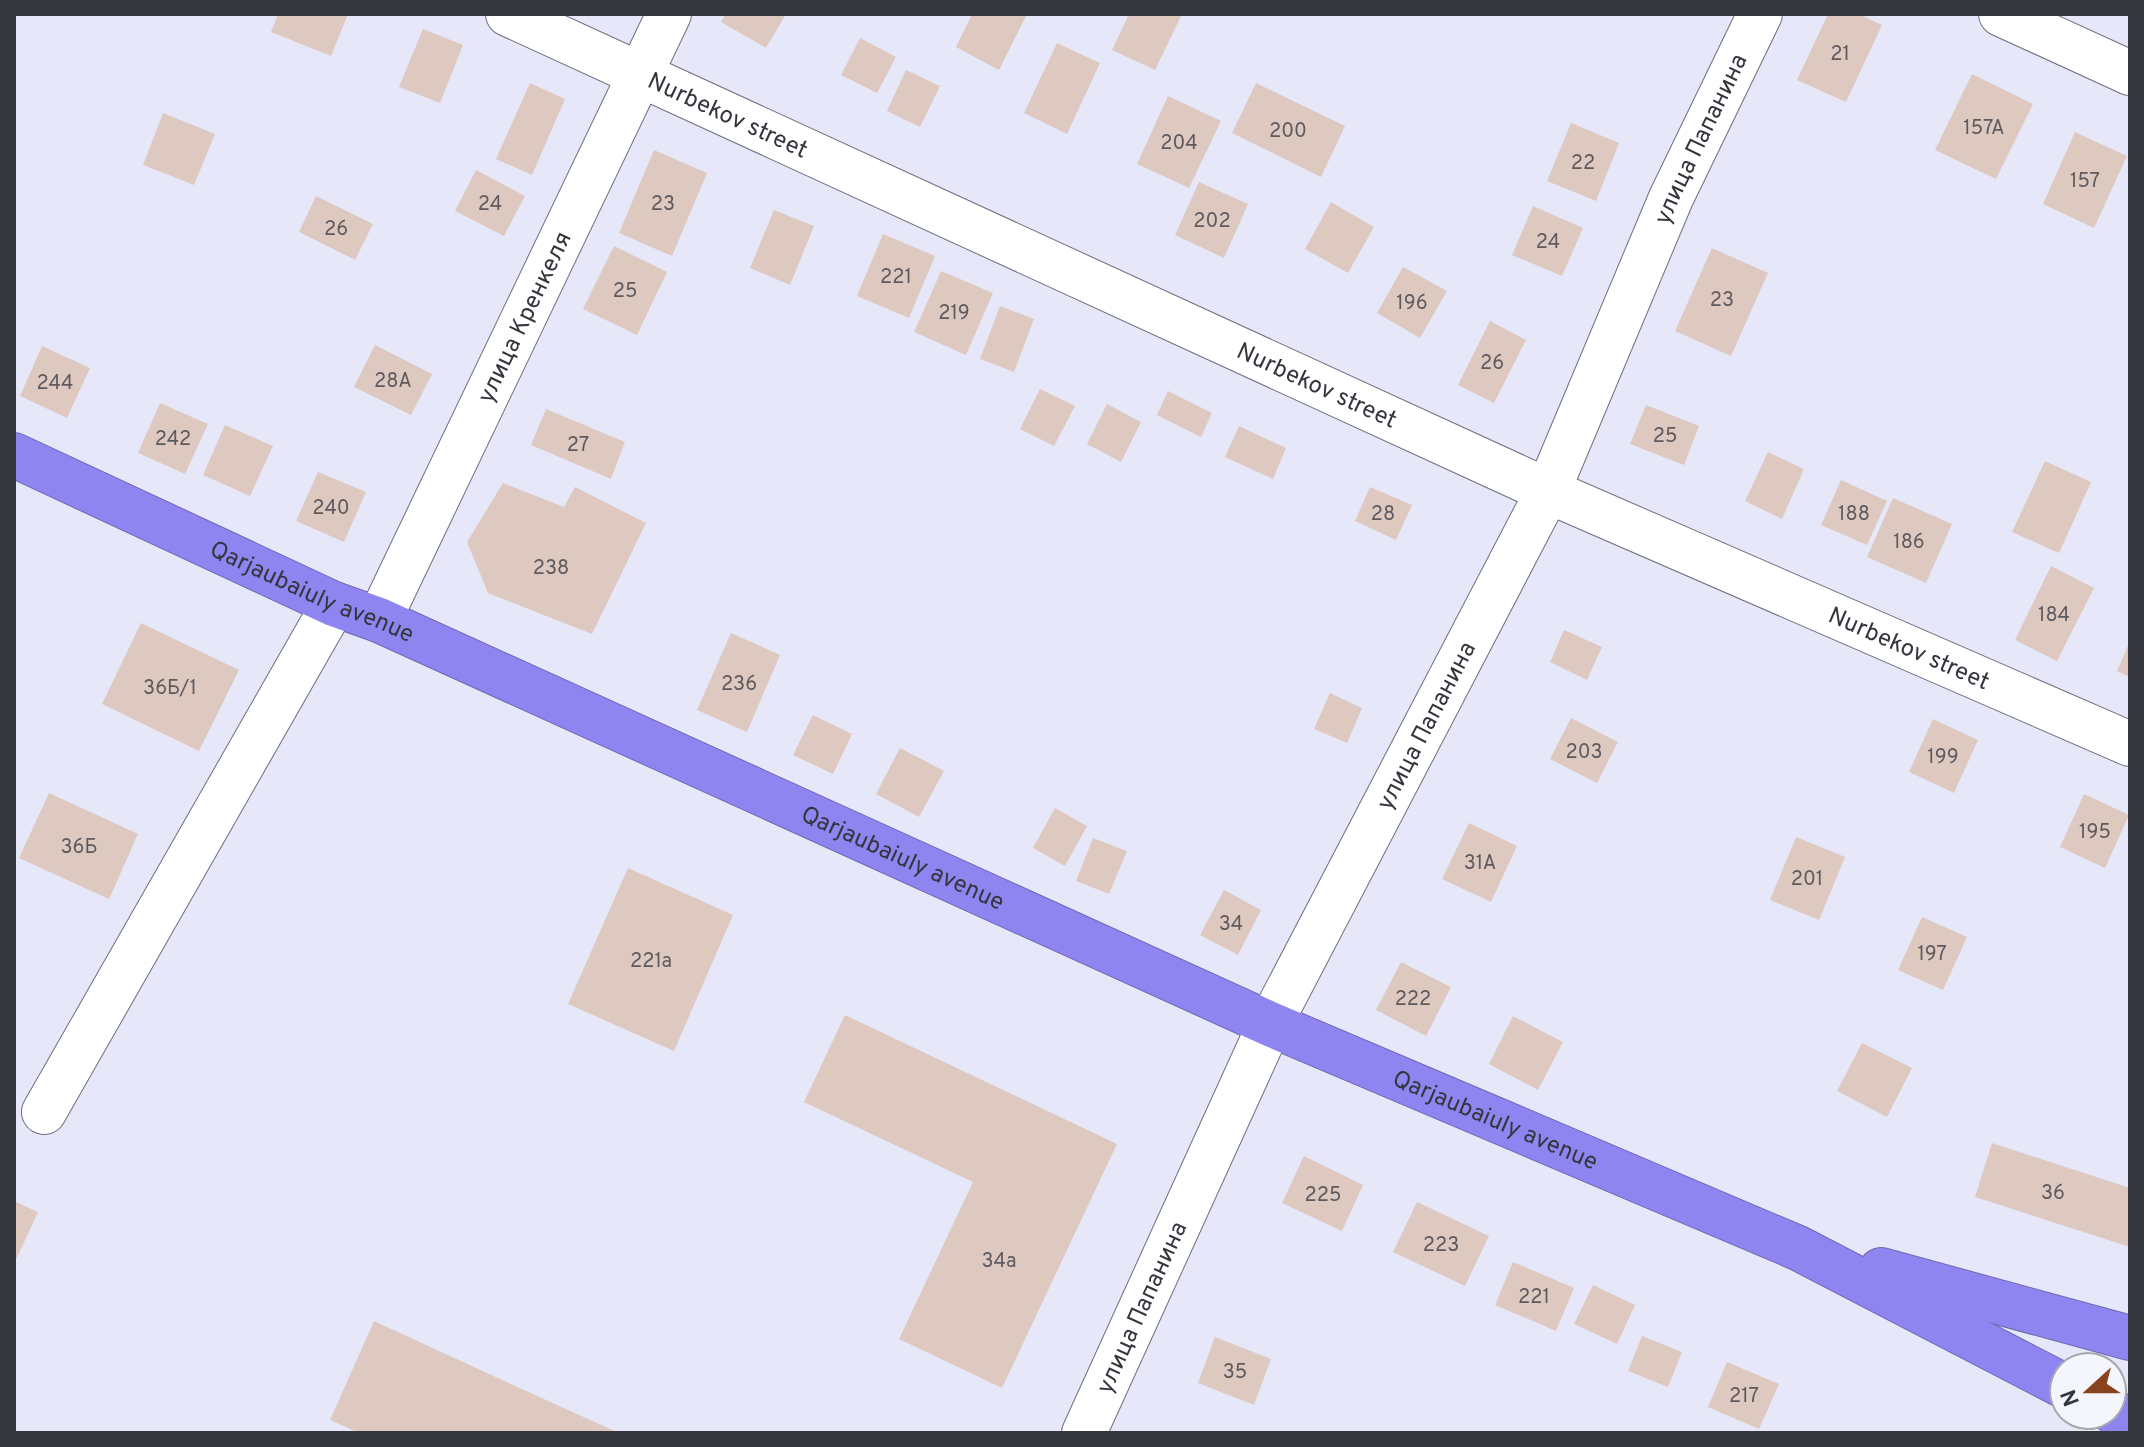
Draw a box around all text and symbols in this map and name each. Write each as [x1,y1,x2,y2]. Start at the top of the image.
house number: 21 [1830,42,1850,68]
street label: улица Папанина [1649,49,1755,230]
street label: Nurbekov street [642,67,812,166]
house number: 157А [1963,116,2005,142]
house number: 200 [1269,119,1307,145]
house number: 204 [1160,131,1198,157]
house number: 22 [1571,151,1595,177]
house number: 157 [2070,169,2100,195]
house number: 24 [478,192,502,218]
house number: 23 [651,192,675,218]
house number: 202 [1193,209,1231,235]
house number: 26 [324,217,348,243]
street label: улица Кренкеля [472,227,580,408]
house number: 24 [1536,230,1560,256]
house number: 221 [880,265,912,291]
house number: 25 [613,279,637,305]
house number: 23 [1710,288,1734,314]
house number: 196 [1396,291,1428,317]
house number: 219 [938,301,970,327]
street label: Nurbekov street [1231,337,1401,437]
house number: 26 [1480,351,1504,377]
house number: 28А [374,369,412,395]
house number: 244 [37,371,73,397]
house number: 25 [1653,424,1677,450]
house number: 242 [155,427,191,453]
house number: 27 [567,433,589,459]
house number: 240 [312,496,350,522]
house number: 28 [1371,502,1395,528]
house number: 188 [1838,502,1870,528]
house number: 186 [1893,530,1925,556]
street label: Qarjaubaiuly avenue [204,535,418,651]
house number: 238 [533,556,569,582]
street label: Nurbekov street [1823,602,1994,698]
house number: 184 [2038,603,2070,629]
street label: улица Папанина [1371,637,1484,816]
house number: 236 [721,672,757,698]
house number: 36Б/1 [143,676,197,702]
house number: 203 [1565,740,1603,766]
house number: 199 [1927,745,1959,771]
street label: Qarjaubaiuly avenue [796,800,1008,918]
house number: 195 [2079,820,2111,846]
house number: 36Б [60,835,98,861]
house number: 31А [1464,851,1496,877]
house number: 201 [1791,867,1823,893]
house number: 34 [1219,912,1243,938]
house number: 197 [1917,942,1947,968]
house number: 221а [630,949,672,975]
house number: 222 [1395,987,1431,1013]
street label: Qarjaubaiuly avenue [1388,1065,1602,1178]
house number: 36 [2041,1181,2065,1207]
house number: 225 [1305,1183,1341,1209]
street label: улица Папанина [1091,1217,1195,1399]
house number: 223 [1423,1233,1459,1259]
house number: 34а [982,1249,1016,1275]
house number: 221 [1518,1285,1550,1311]
north arrow [2048,1351,2128,1431]
house number: 35 [1223,1360,1247,1386]
house number: 217 [1729,1384,1759,1410]
text: N [2056,1385,2087,1409]

